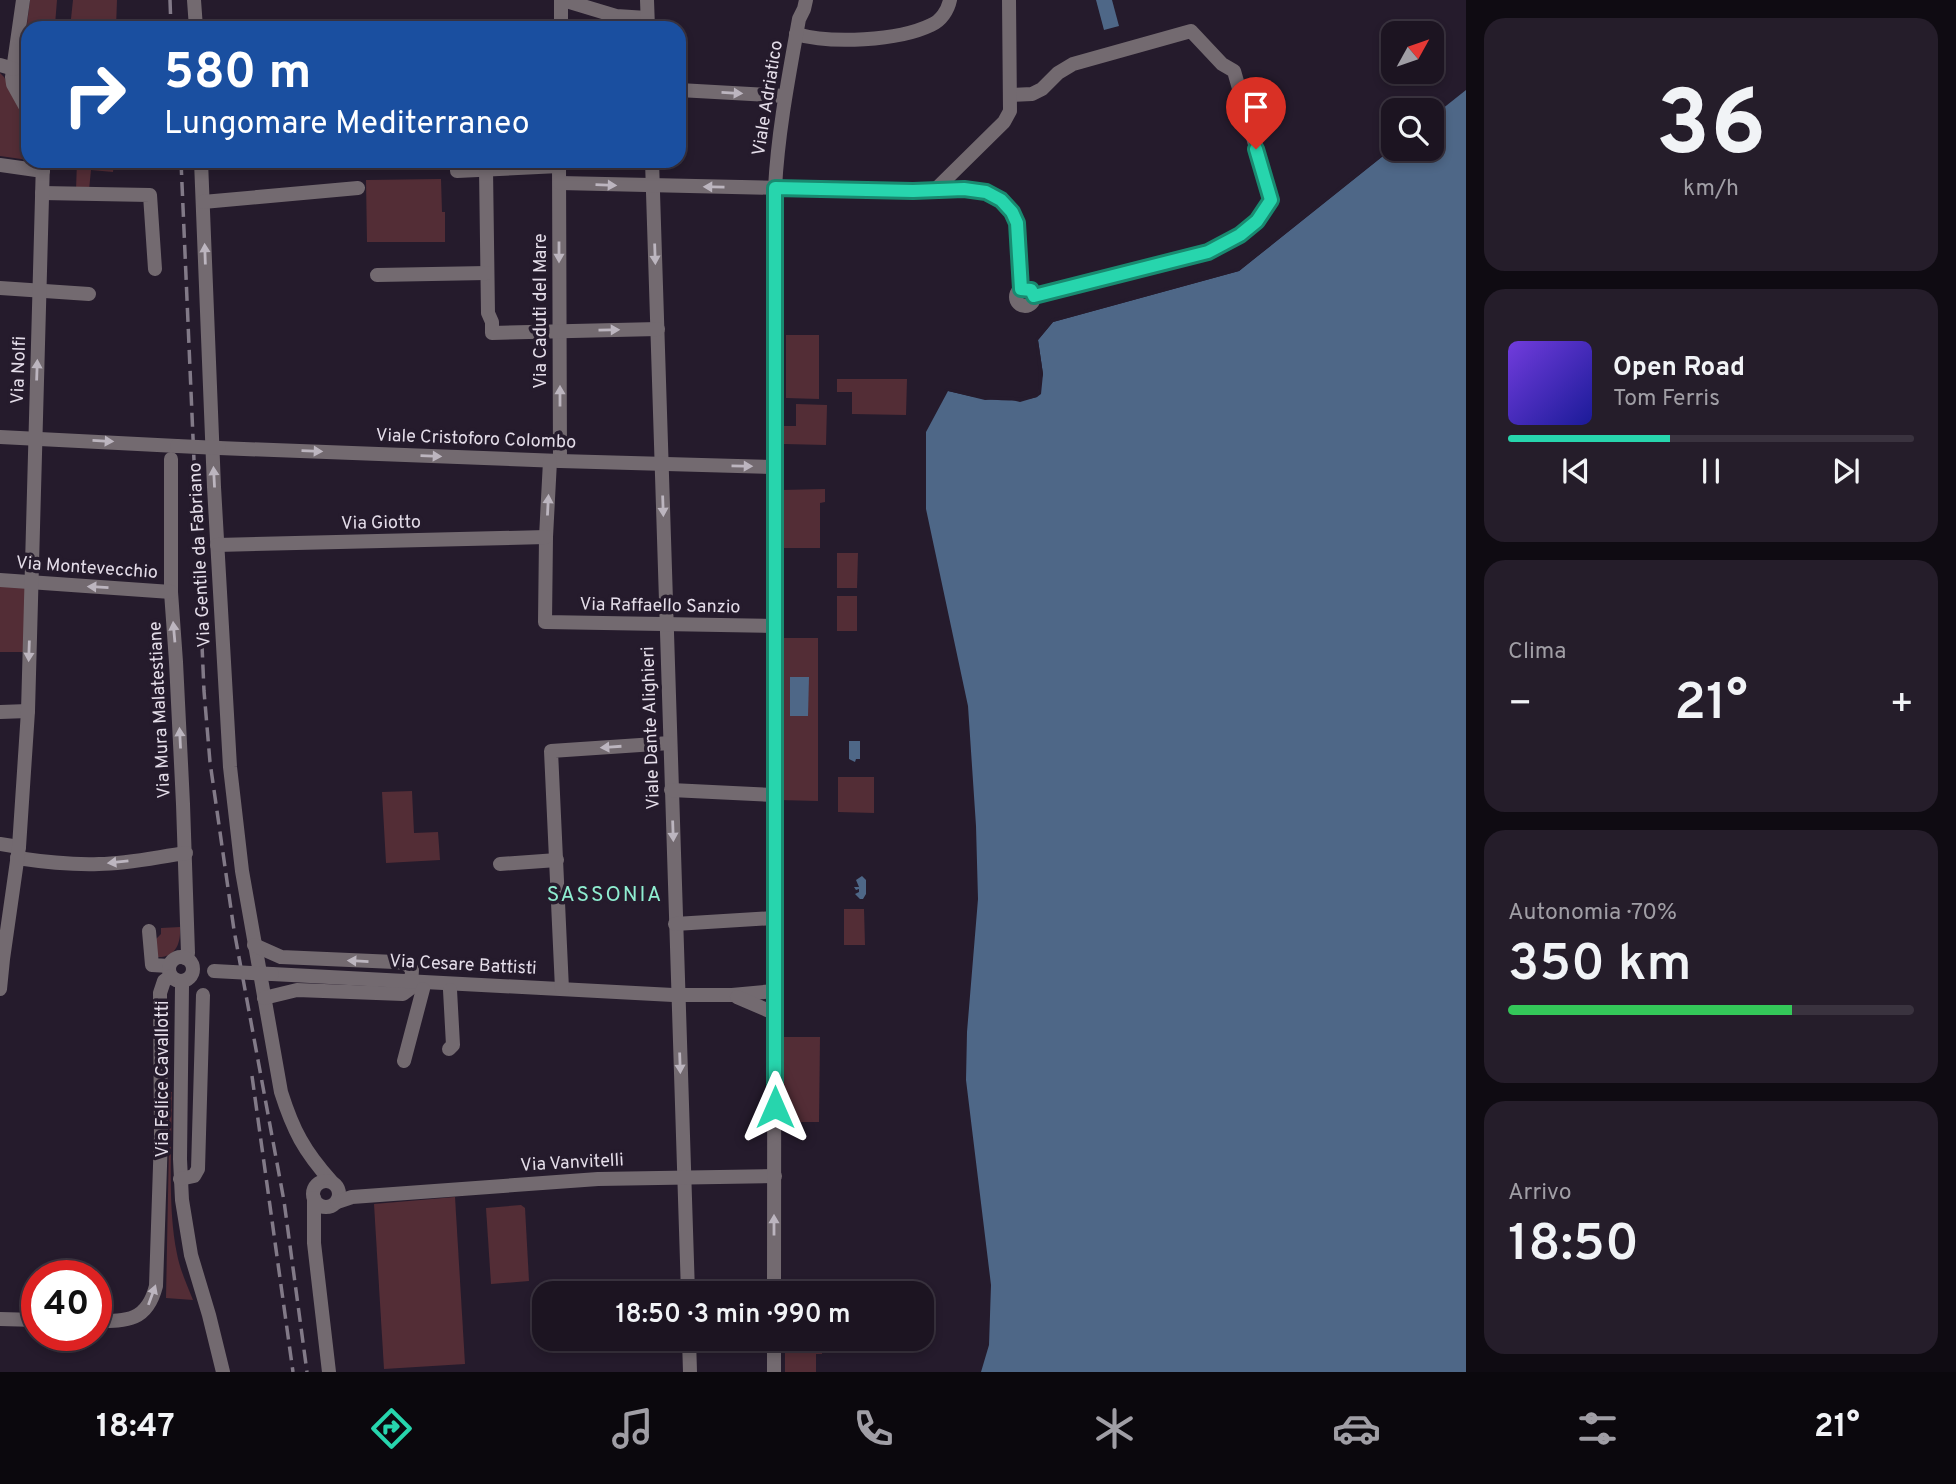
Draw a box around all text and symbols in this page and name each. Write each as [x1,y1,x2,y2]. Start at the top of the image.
north arrow [1381,21,1444,84]
map controls [1381,21,1444,161]
street label: Viale Adriatico [748,39,789,158]
text: 580 m [164,44,311,106]
icon: right [49,49,140,140]
text: 36 [1656,72,1766,187]
pin [1226,77,1286,149]
one-way arrow [721,88,743,99]
icon: arrive [1237,88,1275,126]
button: search [1381,98,1444,161]
text: Lungomare Mediterraneo [164,105,530,145]
text: km/h [1683,175,1739,204]
one-way arrow [595,179,617,190]
one-way arrow [702,182,724,193]
street label: Via Caduti del Mare [530,233,553,389]
one-way arrow [553,241,565,263]
one-way arrow [199,243,210,265]
one-way arrow [649,243,660,265]
one-way arrow [598,324,620,336]
street label: Via Nolfi [7,336,32,404]
text: Open Road [1613,352,1745,385]
one-way arrow [32,359,43,381]
one-way arrow [554,385,566,407]
text: Tom Ferris [1613,385,1720,414]
street label: Viale Cristoforo Colombo [375,425,577,454]
one-way arrow [93,436,115,447]
one-way arrow [301,446,323,457]
one-way arrow [420,451,442,462]
icon: previous [1557,452,1595,490]
icon: pause [1692,452,1730,490]
icon: next [1827,452,1865,490]
one-way arrow [732,460,754,472]
street label: Via Gentile da Fabriano [184,462,217,648]
one-way arrow [208,466,219,488]
one-way arrow [542,493,553,515]
one-way arrow [657,495,669,517]
street label: Via Giotto [341,511,421,536]
street label: Via Montevecchio [15,552,159,585]
one-way arrow [86,582,108,593]
street label: Via Raffaello Sanzio [579,594,741,619]
street label: Via Mura Malatestiane [144,621,177,799]
one-way arrow [168,621,179,643]
text: Clima [1508,638,1566,667]
one-way arrow [24,640,35,662]
street label: Viale Dante Alighieri [637,646,666,810]
text: 21° [1674,672,1748,738]
text: − [1508,681,1533,730]
text: + [1889,681,1914,730]
one-way arrow [174,727,185,749]
one-way arrow [599,742,621,753]
one-way arrow [667,821,678,843]
one-way arrow [107,857,129,868]
district label: SASSONIA [547,882,663,909]
text: Autonomia · 70% [1508,899,1677,928]
text: 350 km [1508,933,1692,999]
street label: Via Cesare Battisti [389,950,537,981]
one-way arrow [347,955,369,966]
street label: Via Felice Cavallotti [152,1001,175,1157]
one-way arrow [674,1052,685,1074]
position arrow [738,1070,812,1144]
street label: Via Vanvitelli [520,1149,624,1178]
text: Arrivo [1508,1179,1572,1208]
text: 18:50 [1508,1213,1639,1279]
one-way arrow [769,1214,780,1236]
speed limit sign: 40 [21,1260,112,1351]
one-way arrow [147,1285,158,1306]
text: 18:50 · 3 min · 990 m [615,1299,851,1332]
icon: directions [367,1404,416,1453]
icon: music [608,1404,657,1453]
icon: phone [849,1404,898,1453]
icon: climate [1090,1404,1139,1453]
icon: car [1332,1404,1381,1453]
icon: filters [1573,1404,1622,1453]
text: 18:47 [96,1408,175,1448]
text: 21° [1814,1408,1860,1448]

